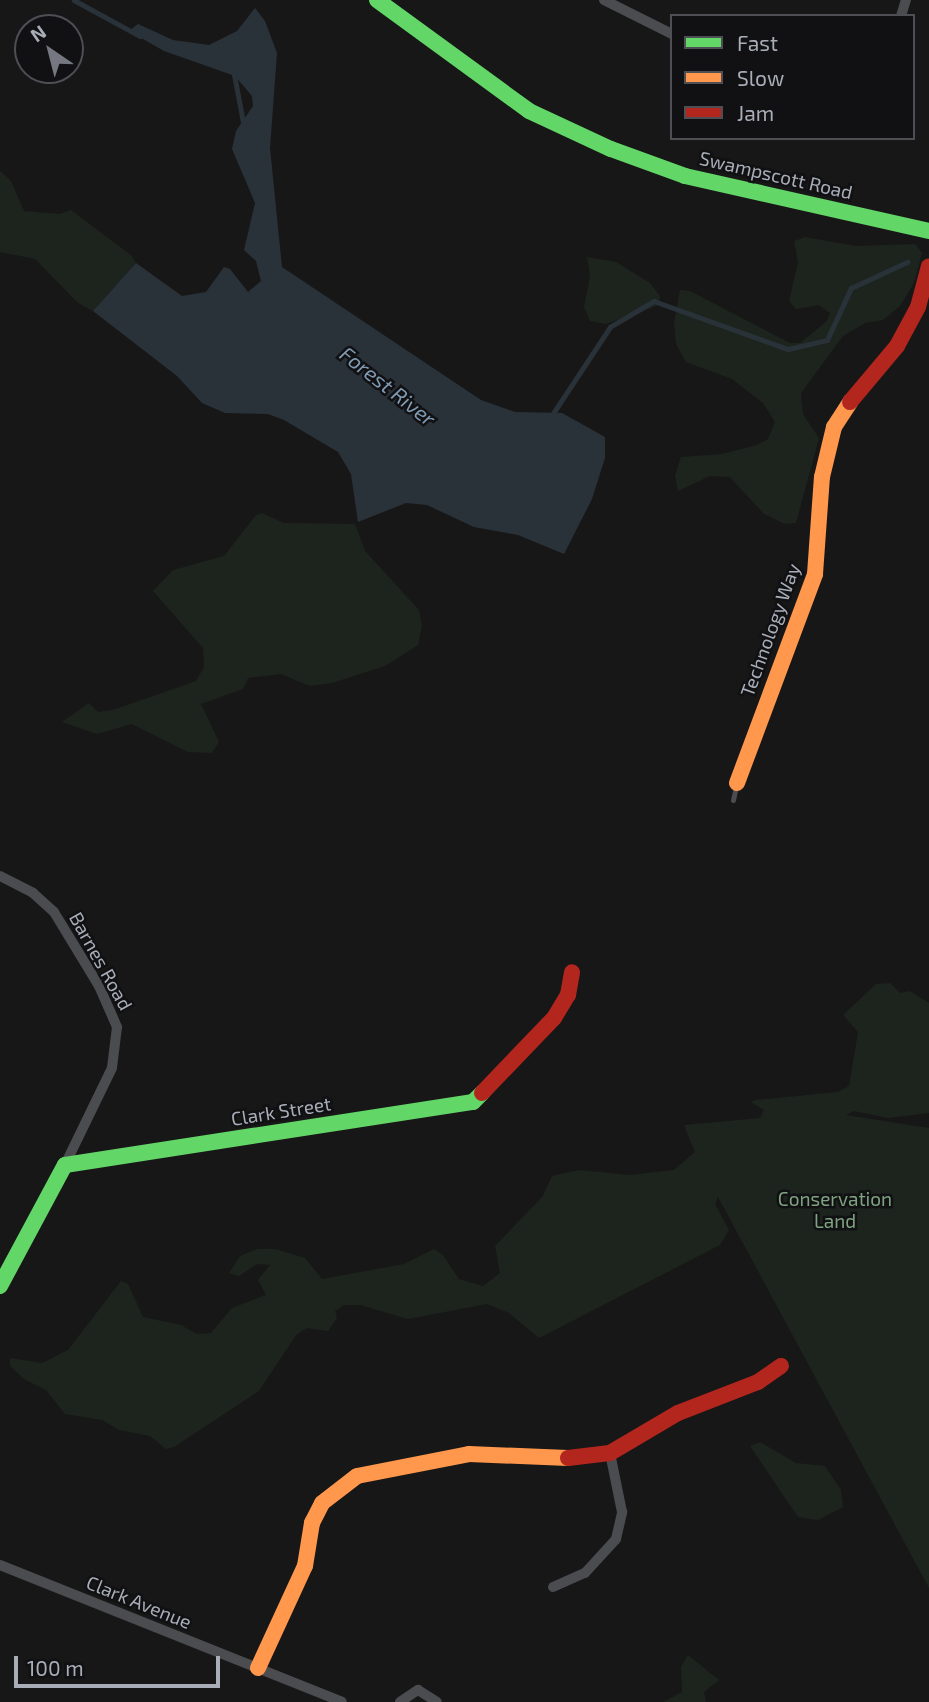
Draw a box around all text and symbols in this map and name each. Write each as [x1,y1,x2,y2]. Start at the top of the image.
north arrow [14,14,84,84]
legend [670,14,915,140]
text: N [26,20,50,46]
text: Fast [737,30,778,55]
text: Slow [737,65,784,90]
text: Jam [737,100,774,125]
street label: Swampscott Road [697,146,855,204]
water label: Forest River [335,341,441,431]
street label: Technology Way [735,560,805,700]
street label: Barnes Road [65,908,137,1014]
street label: Clark Street [229,1092,333,1130]
park label: Conservation Land [778,1188,892,1232]
street label: Clark Avenue [83,1570,195,1634]
scale bar [18,1642,224,1686]
text: 100 m [27,1655,84,1680]

